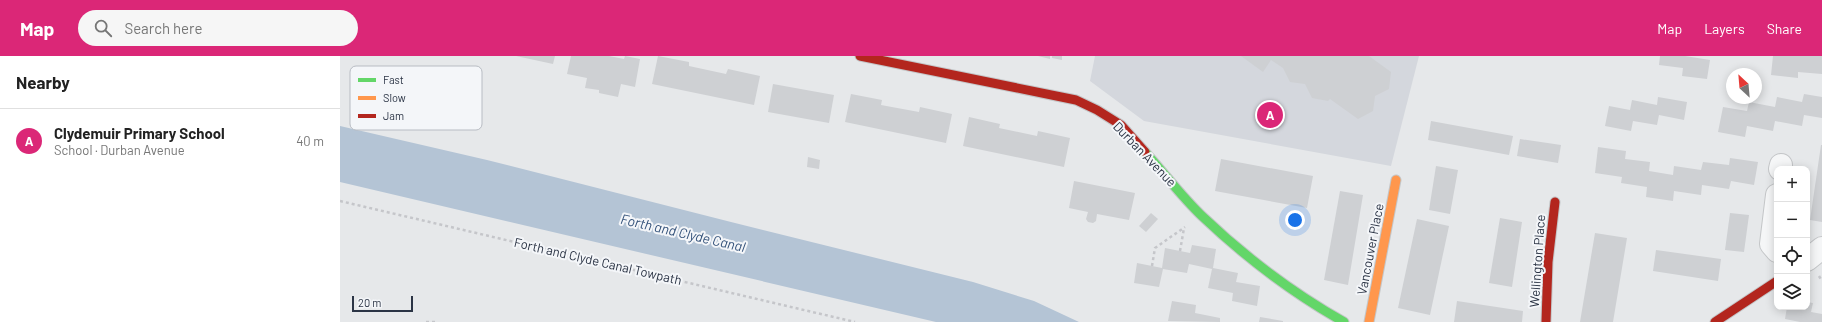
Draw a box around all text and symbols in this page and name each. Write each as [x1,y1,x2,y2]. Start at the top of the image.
search box [78,10,358,46]
text: Map [20,17,54,40]
icon: search [92,17,114,39]
text: Search here [124,19,202,37]
text: Map [1657,20,1682,37]
text: Layers [1704,20,1745,37]
text: Share [1767,20,1802,37]
legend [350,66,482,130]
north arrow [1726,68,1762,104]
text: Nearby [16,72,70,92]
text: Fast [383,73,404,86]
text: Slow [383,91,406,104]
pin: A [1257,100,1283,130]
text: Jam [383,109,404,122]
street label: Durban Avenue [1110,118,1180,190]
text: Clydemuir Primary School [54,124,225,142]
text: A [25,133,33,149]
text: 40 m [296,133,324,149]
text: School · Durban Avenue [54,142,185,158]
map controls [1774,166,1810,310]
button: + [1774,166,1810,202]
street label: Vancouver Place [1353,202,1387,296]
button: − [1774,202,1810,238]
water label: Forth and Clyde Canal [619,210,747,255]
your location [1285,210,1305,230]
street label: Wellington Place [1526,214,1548,308]
street label: Forth and Clyde Canal Towpath [513,234,683,288]
button: locate [1774,238,1810,274]
button: layers [1774,274,1810,310]
scale bar [352,294,413,313]
text: 20 m [358,296,381,309]

